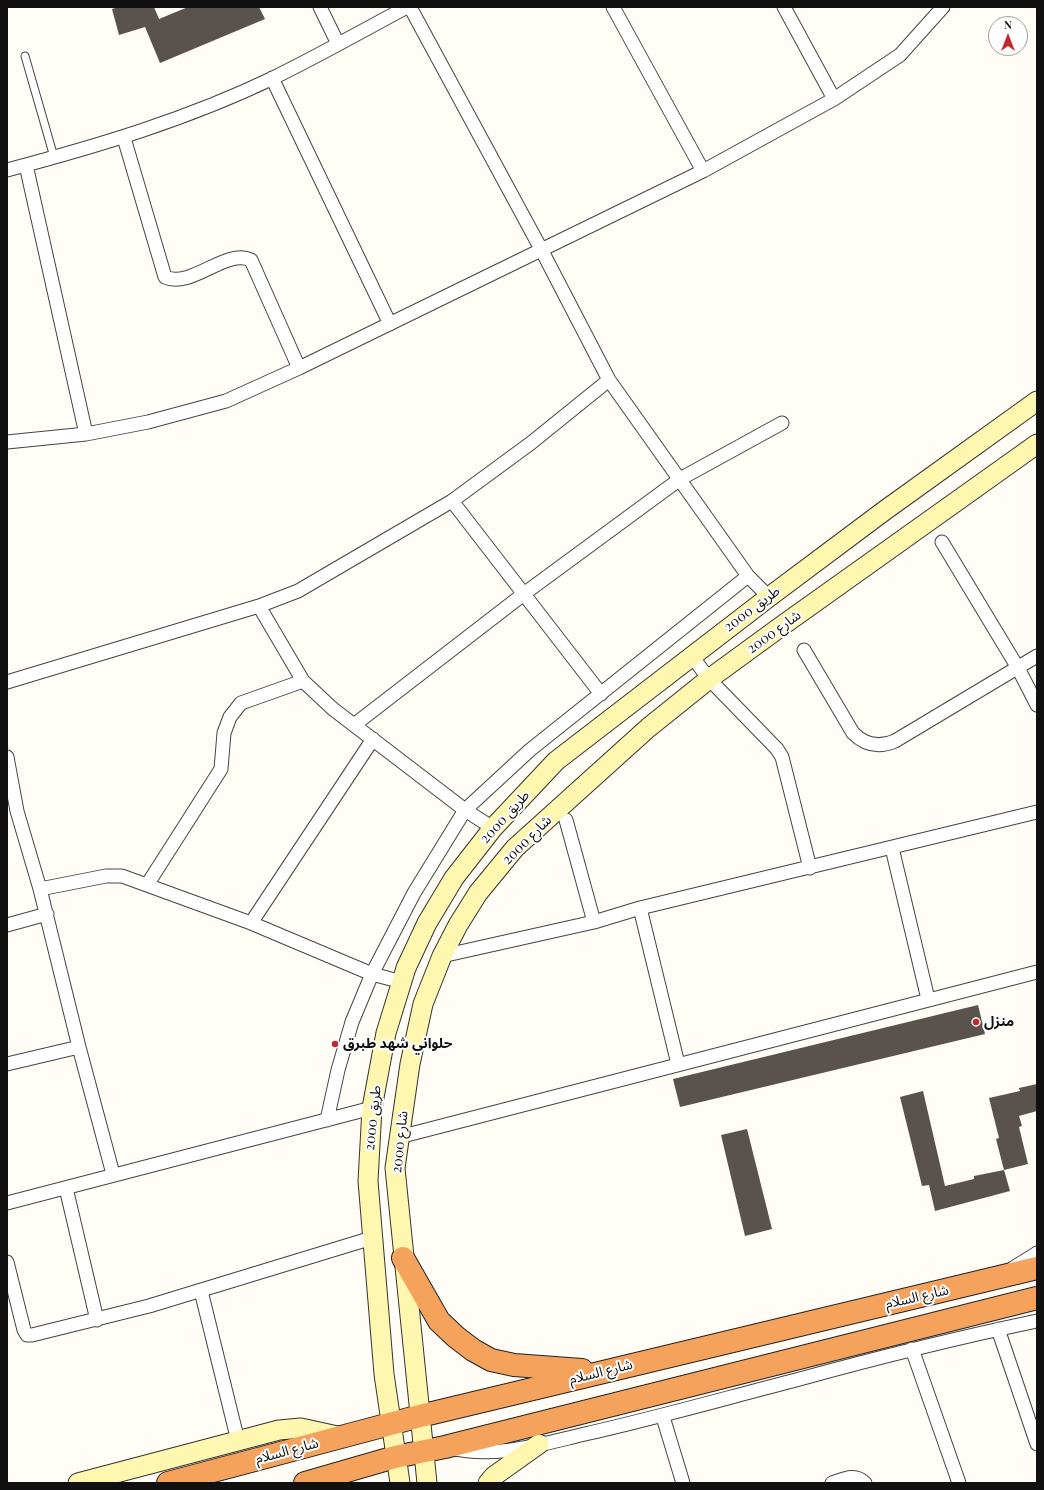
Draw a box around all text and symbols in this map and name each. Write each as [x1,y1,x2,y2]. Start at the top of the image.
north arrow [988,16,1028,56]
text: N [1004,17,1012,32]
street label: طريق 2000 [721,583,783,635]
street label: شارع 2000 [744,607,804,657]
street label: طريق 2000 [477,787,533,847]
street label: شارع 2000 [499,812,555,868]
place label: منزل [984,1014,1014,1030]
marker: منزل [971,1017,981,1027]
place label: حلواني شهد طبرق [343,1036,452,1052]
marker: حلواني شهد طبرق [330,1039,340,1049]
street label: طريق 2000 [361,1085,385,1151]
street label: شارع 2000 [388,1110,412,1174]
street label: شارع السلام [884,1282,950,1312]
street label: شارع السلام [568,1356,634,1388]
street label: شارع السلام [254,1434,320,1468]

